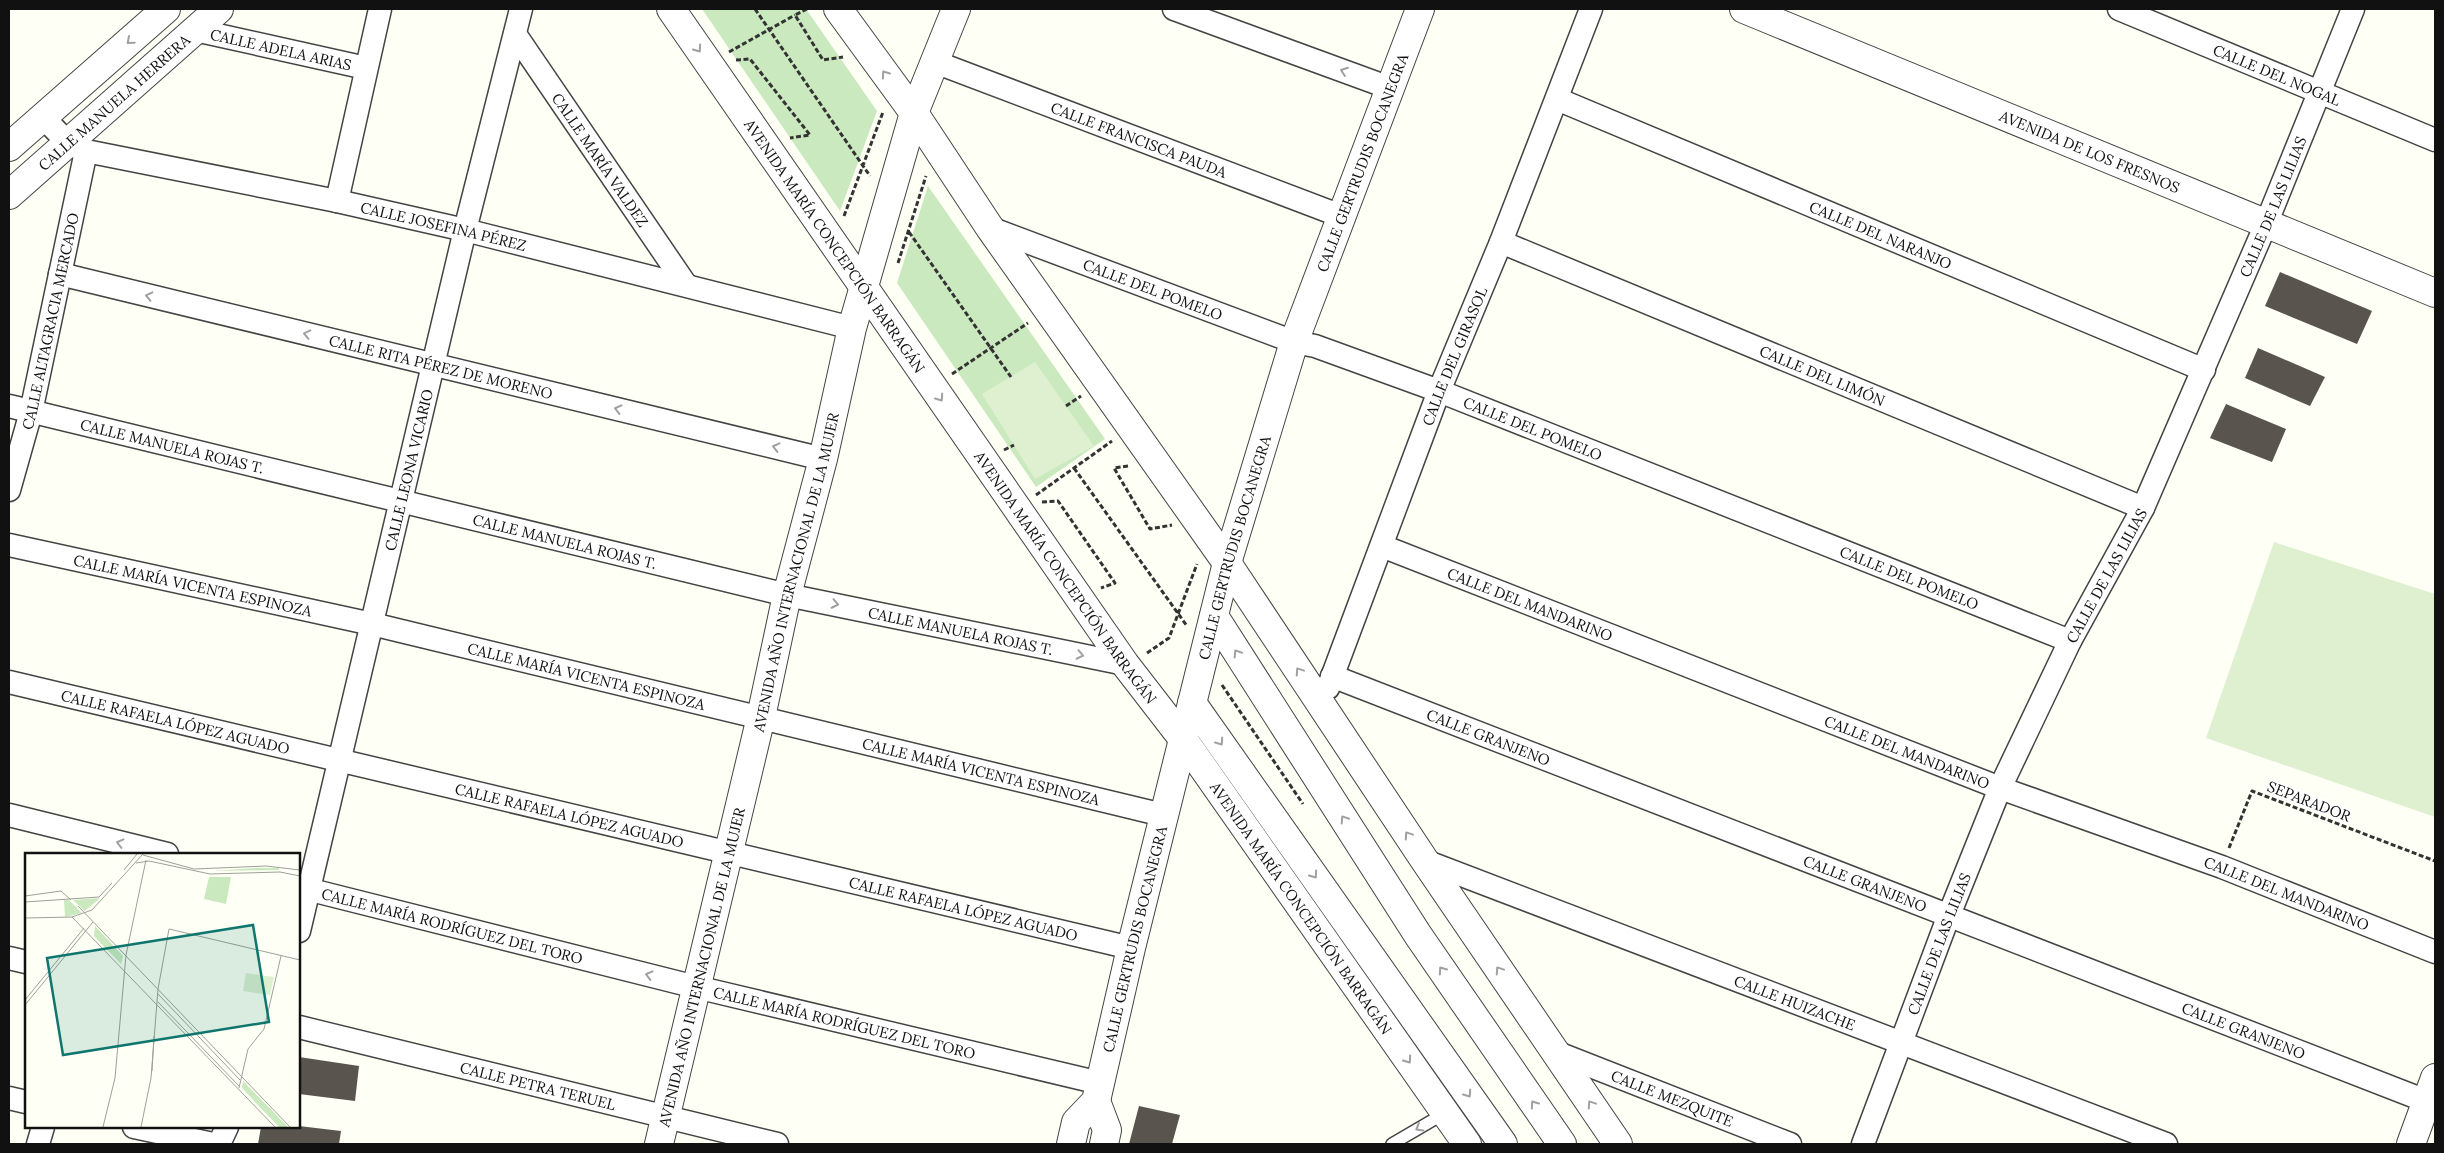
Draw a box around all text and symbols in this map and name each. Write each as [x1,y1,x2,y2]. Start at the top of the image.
street label: CALLE ADELA ARIAS [208,24,353,74]
street label: CALLE MANUELA HERRERA [34,29,194,174]
one-way arrow [126,35,135,44]
street label: CALLE DEL NOGAL [2210,40,2344,109]
one-way arrow [692,43,701,53]
street label: CALLE GERTRUDIS BOCANEGRA [1312,50,1412,275]
one-way arrow [1340,67,1349,77]
one-way arrow [882,70,891,79]
street label: CALLE MARÍA VALDEZ [548,89,653,230]
street label: CALLE FRANCISCA PAUDA [1048,97,1230,181]
street label: AVENIDA DE LOS FRESNOS [1996,105,2183,197]
street label: AVENIDA MARÍA CONCEPCIÓN BARRAGÁN [740,114,930,376]
street label: CALLE DE LAS LILIAS [2235,133,2310,280]
street label: CALLE DEL NARANJO [1807,196,1955,273]
street label: CALLE JOSEFINA PÉREZ [359,197,529,255]
street label: CALLE ALTAGRACIA MERCADO [17,211,82,432]
street label: CALLE DEL POMELO [1080,254,1225,324]
street label: CALLE DEL GIRASOL [1417,284,1491,428]
one-way arrow [144,291,153,302]
one-way arrow [303,329,311,339]
street label: CALLE RITA PÉREZ DE MORENO [327,330,555,403]
street label: CALLE DEL LIMÓN [1757,341,1888,410]
street label: CALLE LEONA VICARIO [380,387,437,553]
one-way arrow [934,392,943,402]
street label: CALLE DEL POMELO [1461,392,1605,464]
one-way arrow [613,404,622,415]
street label: AVENIDA AÑO INTERNACIONAL DE LA MUJER [748,410,843,735]
street label: CALLE MANUELA ROJAS T. [78,414,266,477]
street label: CALLE GERTRUDIS BOCANEGRA [1194,433,1275,662]
one-way arrow [771,442,780,453]
street label: AVENIDA MARÍA CONCEPCIÓN BARRAGÁN [970,446,1161,707]
street label: CALLE DE LAS LILIAS [2061,505,2151,646]
street label: CALLE MANUELA ROJAS T. [471,510,659,573]
street label: CALLE DEL POMELO [1837,541,1982,613]
street label: CALLE MARÍA VICENTA ESPINOZA [72,550,314,620]
street label: CALLE DEL MANDARINO [1445,563,1616,645]
one-way arrow [830,599,839,609]
street label: CALLE MANUELA ROJAS T. [867,602,1055,659]
street label: CALLE MARÍA VICENTA ESPINOZA [466,638,708,714]
one-way arrow [1075,649,1084,660]
one-way arrow [1234,649,1244,658]
one-way arrow [1295,667,1305,676]
street label: CALLE RAFAELA LÓPEZ AGUADO [59,685,292,758]
street label: CALLE GRANJENO [1424,704,1553,769]
street label: CALLE DEL MANDARINO [1822,711,1993,793]
street label: CALLE MARÍA VICENTA ESPINOZA [860,733,1102,809]
one-way arrow [1214,737,1223,746]
street label: SEPARADOR [2265,776,2354,826]
street label: AVENIDA MARÍA CONCEPCIÓN BARRAGÁN [1206,777,1397,1038]
street label: CALLE RAFAELA LÓPEZ AGUADO [453,779,686,851]
street label: AVENIDA AÑO INTERNACIONAL DE LA MUJER [654,805,749,1129]
one-way arrow [1341,816,1350,825]
street label: CALLE GERTRUDIS BOCANEGRA [1098,823,1171,1054]
one-way arrow [1405,832,1414,841]
one-way arrow [116,838,124,848]
street label: CALLE GRANJENO [1801,851,1930,916]
street label: CALLE DEL MANDARINO [2202,852,2372,934]
inset map [25,853,300,1128]
one-way arrow [1308,869,1317,879]
street label: CALLE DE LAS LILIAS [1903,870,1975,1018]
street label: CALLE RAFAELA LÓPEZ AGUADO [847,872,1080,945]
street label: CALLE MARÍA RODRÍGUEZ DEL TORO [320,884,585,968]
one-way arrow [1439,966,1448,976]
one-way arrow [1496,966,1505,975]
one-way arrow [644,970,653,981]
street label: CALLE HUIZACHE [1732,971,1858,1034]
street label: CALLE MARÍA RODRÍGUEZ DEL TORO [712,982,977,1063]
street label: CALLE GRANJENO [2179,998,2308,1063]
one-way arrow [1402,1054,1411,1063]
street label: CALLE PETRA TERUEL [458,1057,618,1114]
street label: CALLE MEZQUITE [1608,1065,1736,1130]
one-way arrow [1462,1088,1471,1098]
one-way arrow [1531,1100,1540,1110]
one-way arrow [1588,1100,1597,1110]
one-way arrow [1415,1122,1424,1132]

